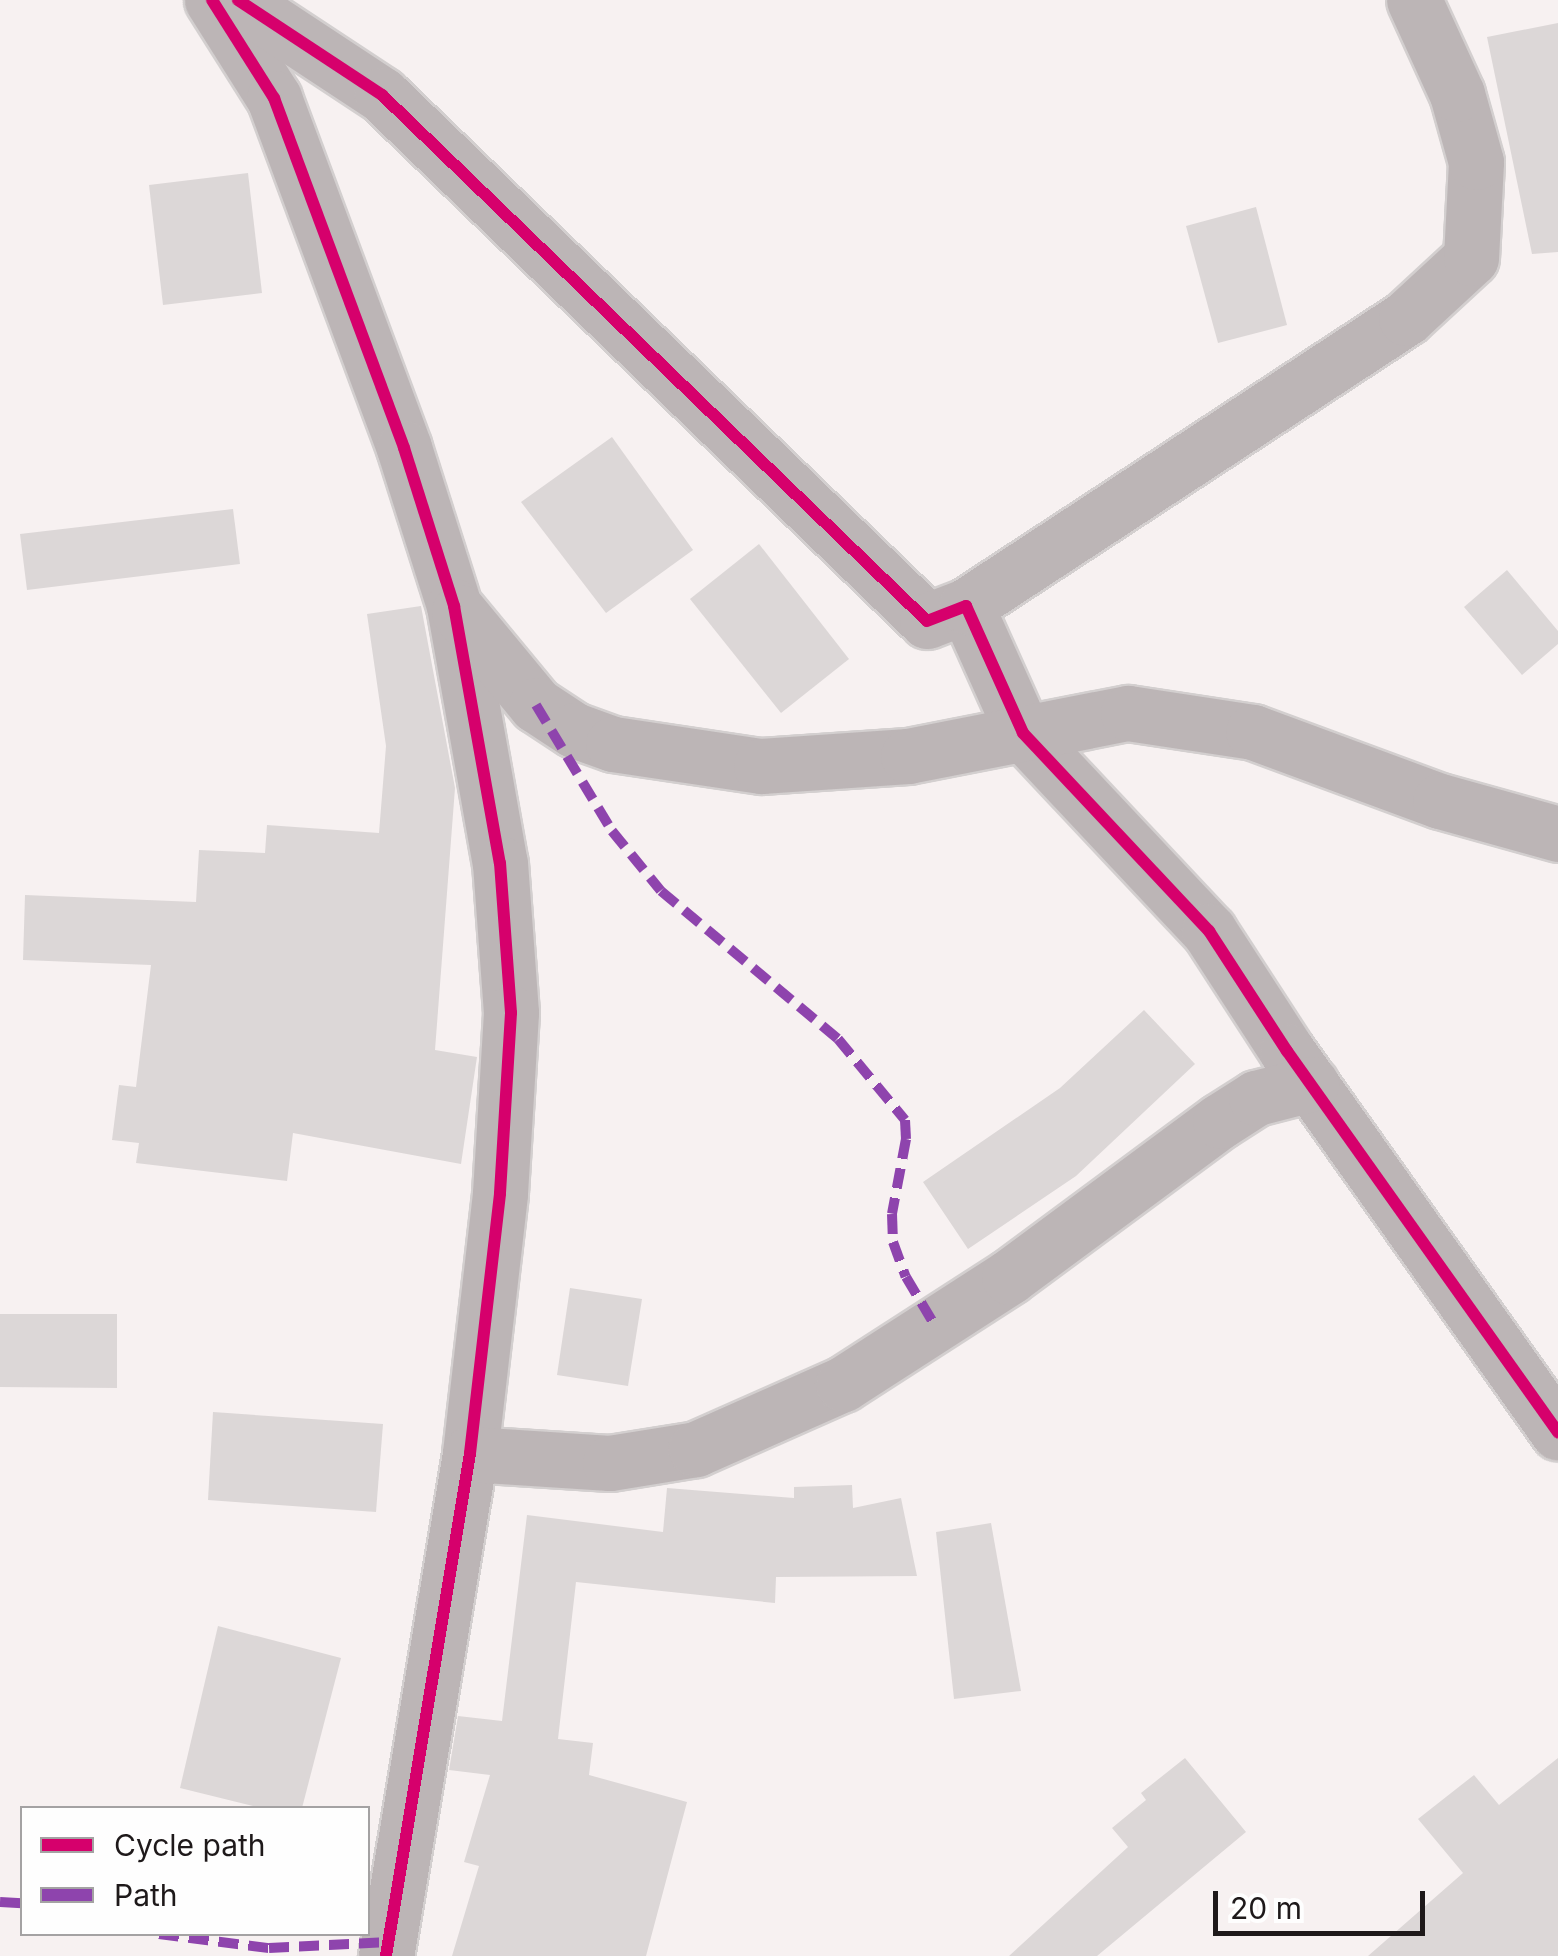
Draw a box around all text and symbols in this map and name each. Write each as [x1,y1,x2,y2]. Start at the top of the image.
legend [20,1806,370,1936]
text: Cycle path [114,1827,266,1863]
scale bar [1218,1871,1430,1933]
text: Path [114,1877,178,1913]
text: 20 m [1230,1890,1302,1926]

